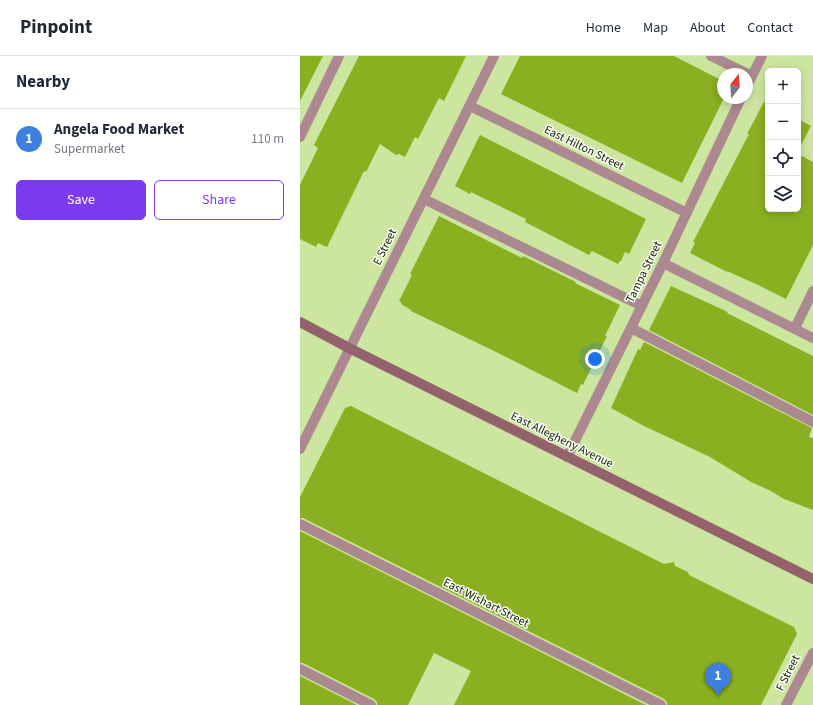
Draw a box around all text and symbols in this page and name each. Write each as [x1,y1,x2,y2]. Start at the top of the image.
text: Pinpoint [20,14,92,41]
text: Home [586,18,621,38]
text: Map [643,18,668,38]
text: About [690,18,725,38]
text: Contact [747,18,793,38]
north arrow [717,68,753,104]
map controls [765,68,801,212]
button: + [765,68,801,104]
text: Nearby [16,70,70,94]
button: − [765,104,801,140]
text: Angela Food Market [54,119,184,140]
street label: East Hilton Street [541,121,627,175]
text: 1 [26,130,32,148]
text: 110 m [251,130,284,148]
text: Supermarket [54,140,125,158]
button: locate [765,140,801,176]
button: layers [765,176,801,212]
button: Save [16,180,146,220]
button: Share [154,180,284,220]
street label: E Street [369,226,401,268]
street label: Tampa Street [622,238,666,306]
your location [585,349,605,369]
street label: East Allegheny Avenue [508,408,616,472]
street label: East Wishart Street [440,574,532,632]
street label: F Street [772,652,804,694]
pin: 1 [705,663,731,696]

